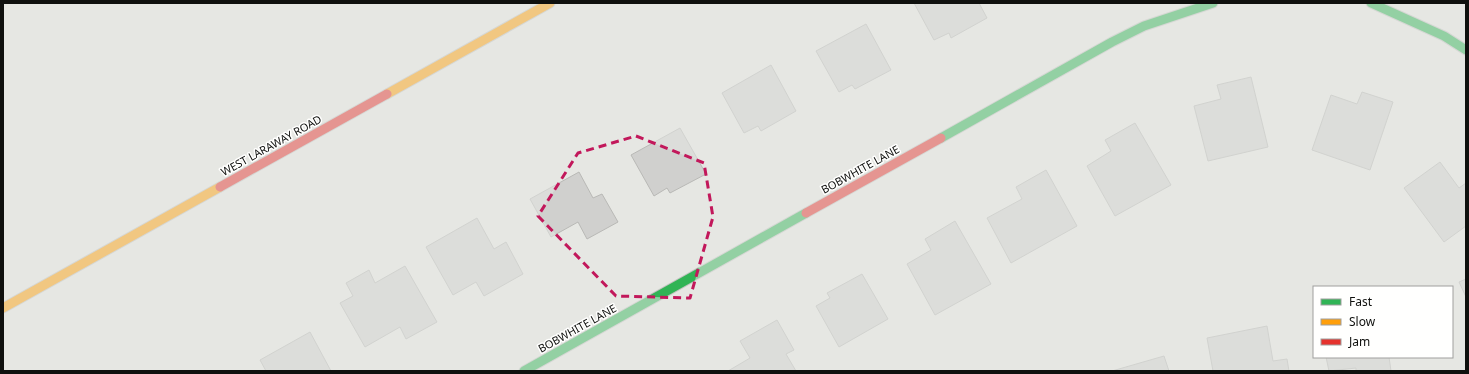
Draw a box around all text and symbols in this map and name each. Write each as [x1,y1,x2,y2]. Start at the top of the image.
street label: WEST LARAWAY ROAD [218,111,324,179]
street label: BOBWHITE LANE [818,141,902,197]
legend [1313,286,1453,358]
text: Fast [1349,293,1373,310]
street label: BOBWHITE LANE [535,300,619,356]
text: Slow [1349,313,1376,330]
text: Jam [1348,333,1370,350]

